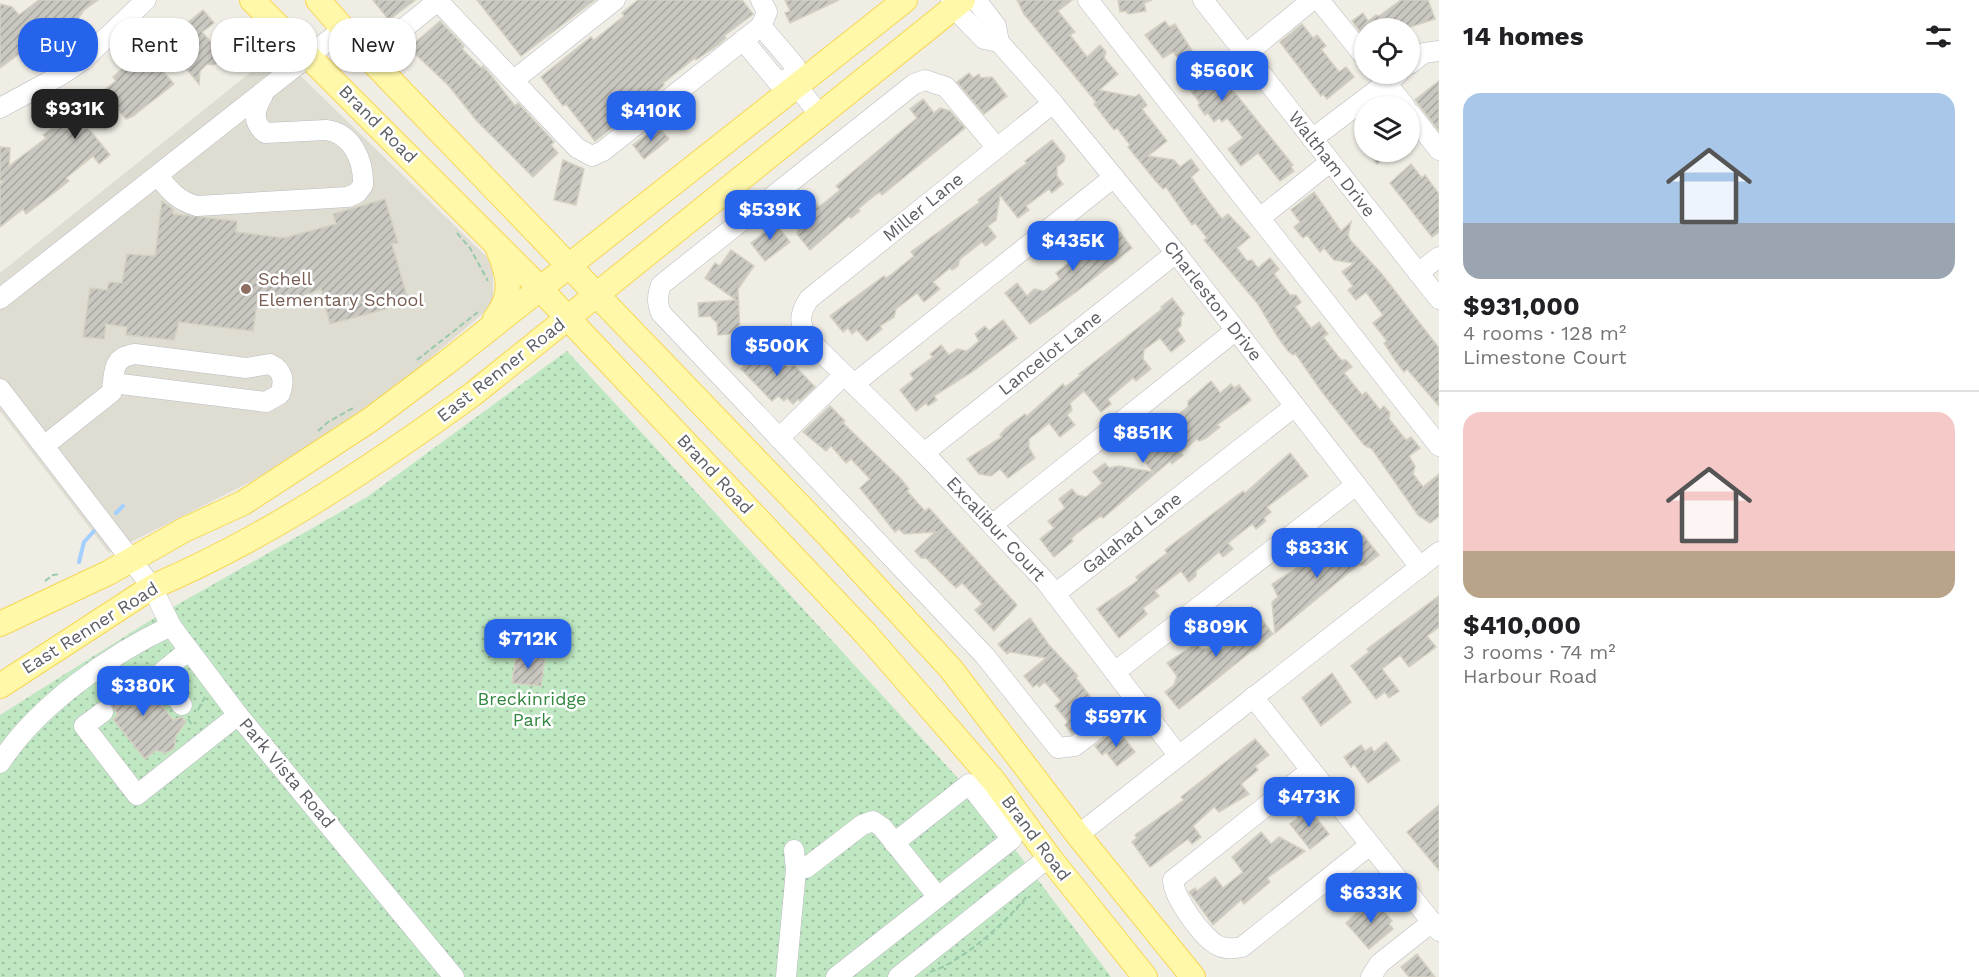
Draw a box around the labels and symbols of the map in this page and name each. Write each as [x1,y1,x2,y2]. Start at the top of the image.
pin: $560K [1180,51,1264,102]
street label: Brand Road [335,80,422,167]
pin: $931K [33,89,117,140]
pin: $410K [609,91,693,142]
street label: Waltham Drive [1284,106,1380,221]
street label: Miller Lane [878,168,967,245]
pin: $539K [728,190,812,241]
pin: $435K [1031,221,1115,272]
street label: Charleston Drive [1160,236,1267,365]
place label: Schell Elementary School [258,268,424,310]
marker: Schell Elementary School [239,282,253,296]
street label: Lancelot Lane [994,306,1105,399]
street label: East Renner Road [433,313,569,426]
pin: $500K [735,326,819,377]
pin: $851K [1101,413,1185,464]
street label: Brand Road [673,429,758,518]
street label: Excalibur Court [943,472,1051,586]
street label: Galahad Lane [1078,487,1185,578]
pin: $833K [1275,528,1359,579]
street label: East Renner Road [18,577,162,678]
pin: $809K [1174,607,1258,658]
pin: $712K [486,619,570,670]
pin: $380K [101,666,185,717]
park label: Breckinridge Park [478,688,586,730]
pin: $597K [1074,697,1158,748]
street label: Park Vista Road [235,713,340,832]
pin: $473K [1267,777,1351,828]
street label: Brand Road [997,791,1075,885]
pin: $633K [1329,873,1413,924]

